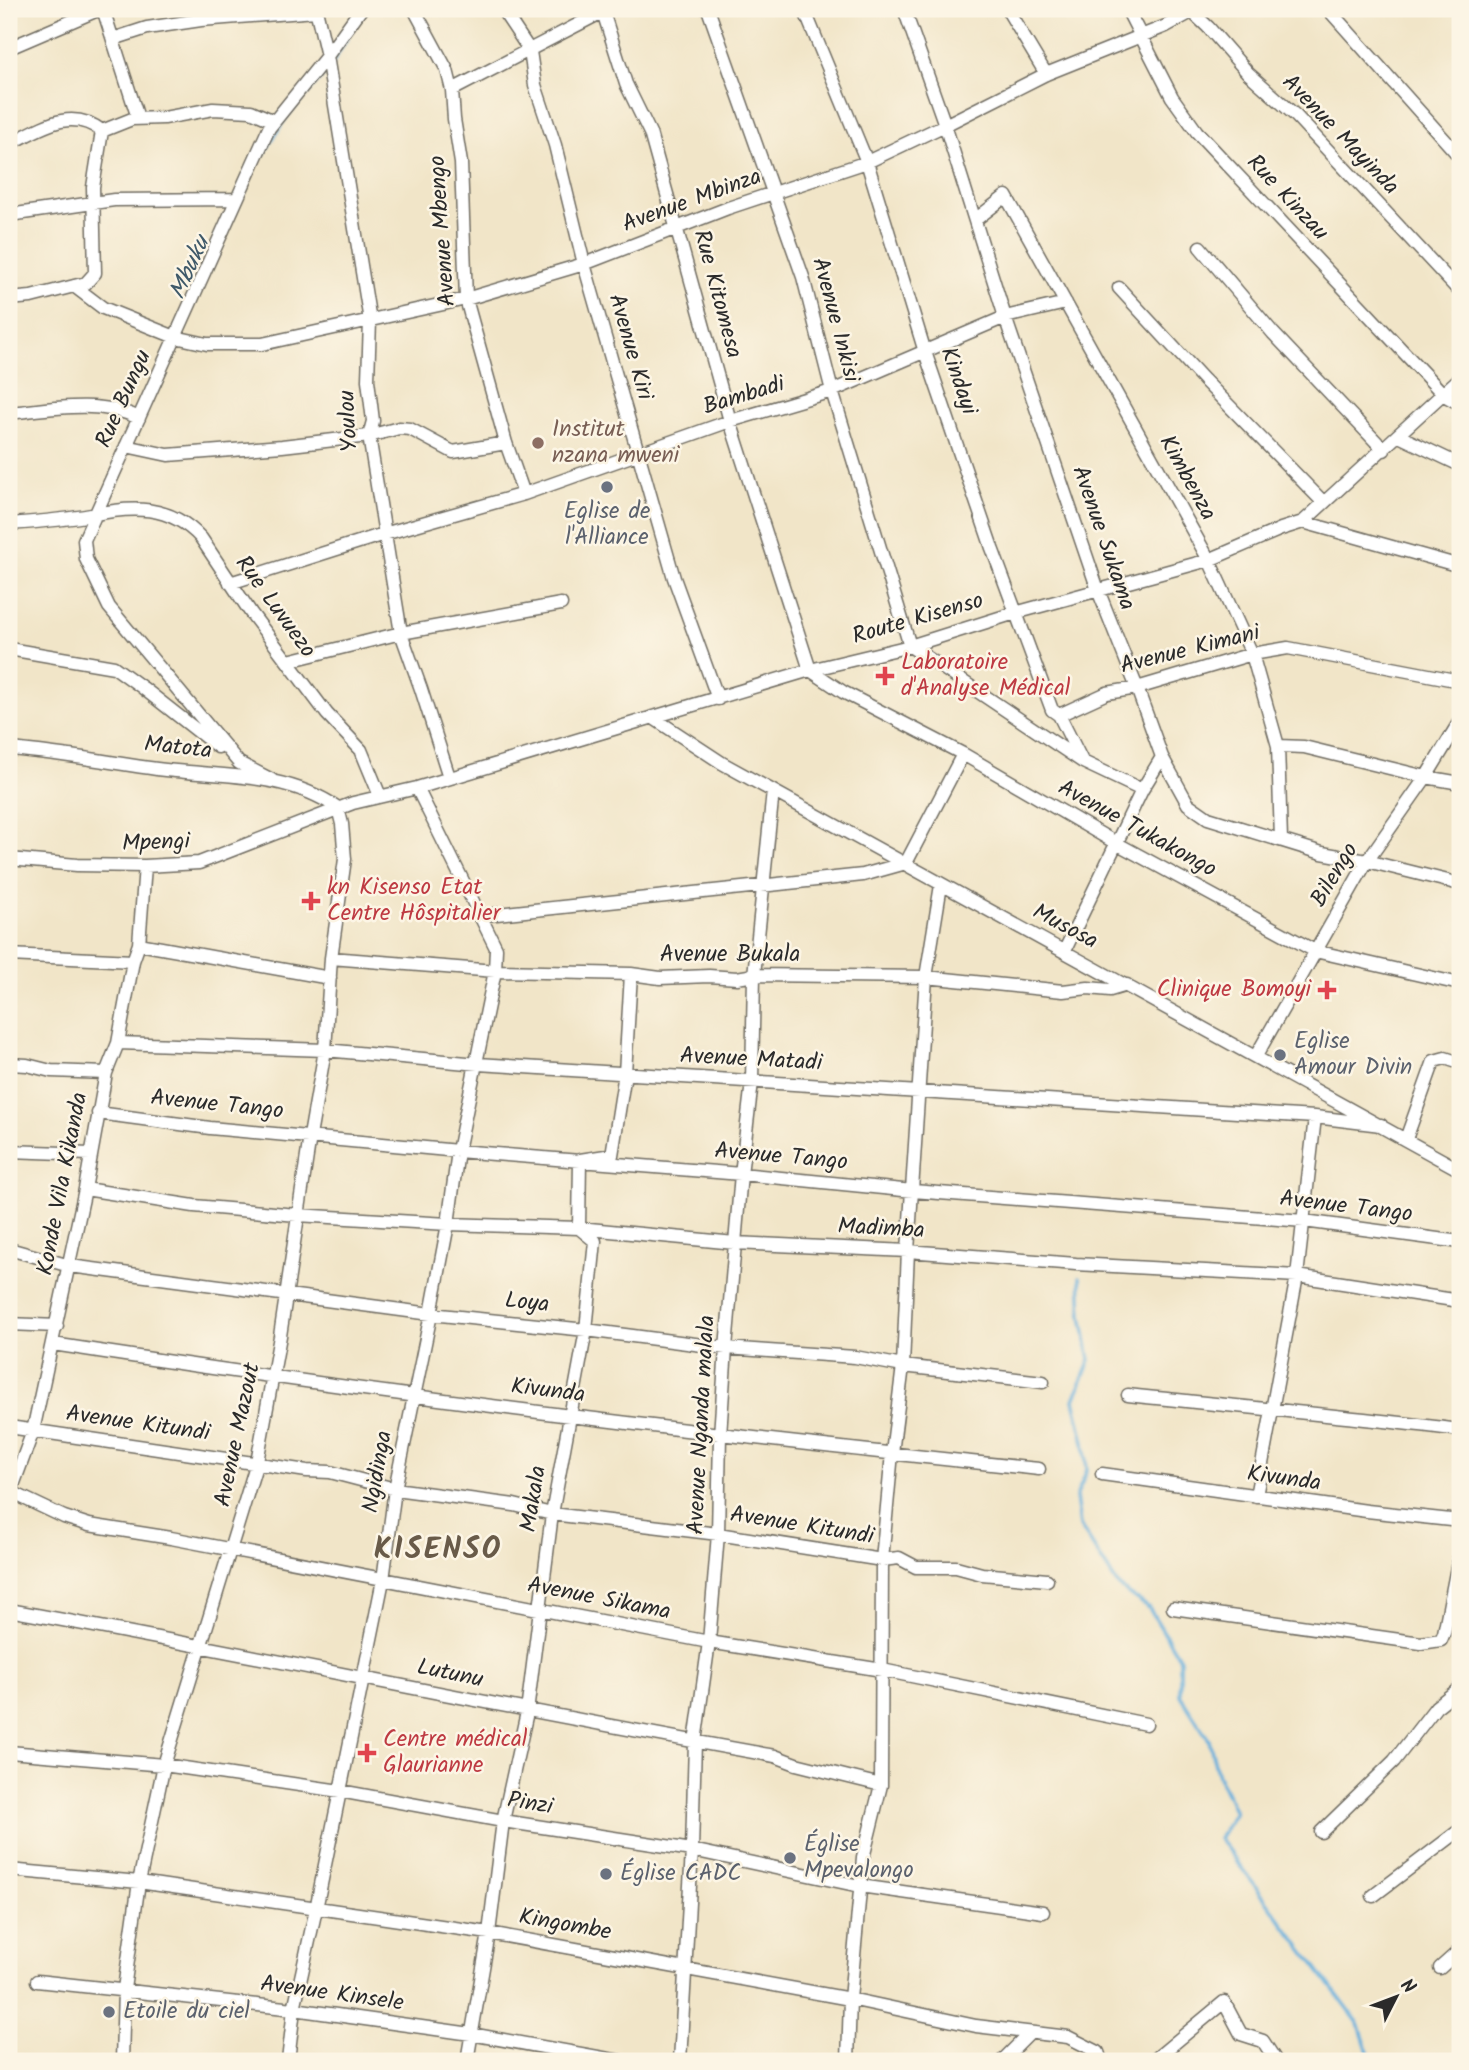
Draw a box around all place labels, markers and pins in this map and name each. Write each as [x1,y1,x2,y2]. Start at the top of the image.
place label: Institut nzana mweni [552,412,681,474]
marker: Institut nzana mweni [530,435,546,451]
marker: Eglise de l'Alliance [599,479,615,495]
place label: Eglise de l'Alliance [564,494,650,556]
place label: Laboratoire d'Analyse Médical [901,645,1071,707]
marker: Laboratoire d'Analyse Médical [875,666,895,686]
place label: kn Kisenso Etat Centre Hôspitalier [327,870,502,932]
marker: kn Kisenso Etat Centre Hôspitalier [301,891,321,911]
place label: Clinique Bomoyi [1157,972,1313,1008]
marker: Clinique Bomoyi [1317,980,1337,1000]
place label: Eglise Amour Divin [1294,1024,1412,1086]
marker: Eglise Amour Divin [1272,1047,1288,1063]
place label: Centre médical Glaurianne [383,1722,528,1784]
marker: Centre médical Glaurianne [357,1743,377,1763]
place label: Église Mpevalongo [804,1827,914,1889]
marker: Église Mpevalongo [782,1850,798,1866]
place label: Église CADC [620,1856,741,1892]
marker: Église CADC [598,1866,614,1882]
place label: Etoile du ciel [123,1994,250,2030]
marker: Etoile du ciel [101,2004,117,2020]

